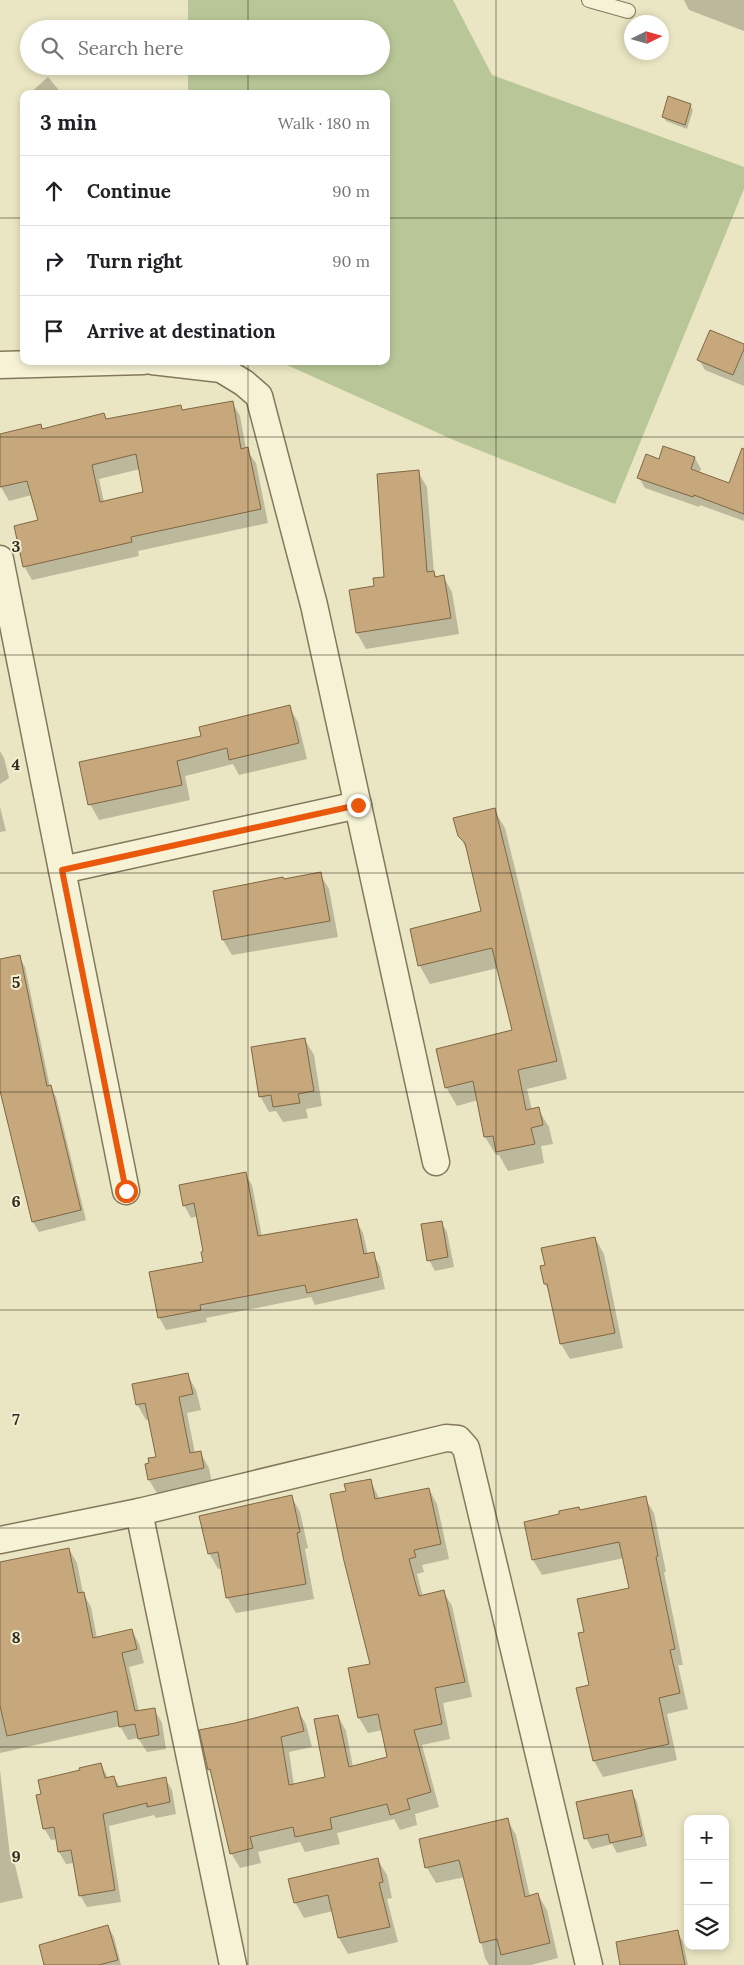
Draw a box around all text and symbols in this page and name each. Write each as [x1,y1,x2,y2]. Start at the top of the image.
north arrow [624,15,669,60]
search box [20,20,390,75]
icon: search [38,34,66,62]
text: Search here [78,36,184,60]
text: 3 min [40,109,97,136]
text: Walk · 180 m [278,113,370,133]
icon: ahead [40,177,68,205]
text: Continue [87,179,171,203]
text: 90 m [332,181,370,201]
icon: right [40,247,68,275]
text: Turn right [87,249,183,273]
text: 90 m [332,251,370,271]
icon: arrive [40,317,68,345]
text: Arrive at destination [87,319,276,343]
text: 3 [12,536,21,556]
text: 4 [12,754,21,774]
route end [347,794,370,817]
text: 5 [12,972,21,992]
route start [115,1180,138,1203]
text: 6 [11,1191,21,1211]
text: 7 [12,1409,20,1429]
text: 8 [11,1627,21,1647]
map controls [684,1815,729,1950]
button: + [684,1815,729,1860]
text: 9 [11,1846,21,1866]
button: − [684,1860,729,1905]
button: layers [684,1905,729,1950]

